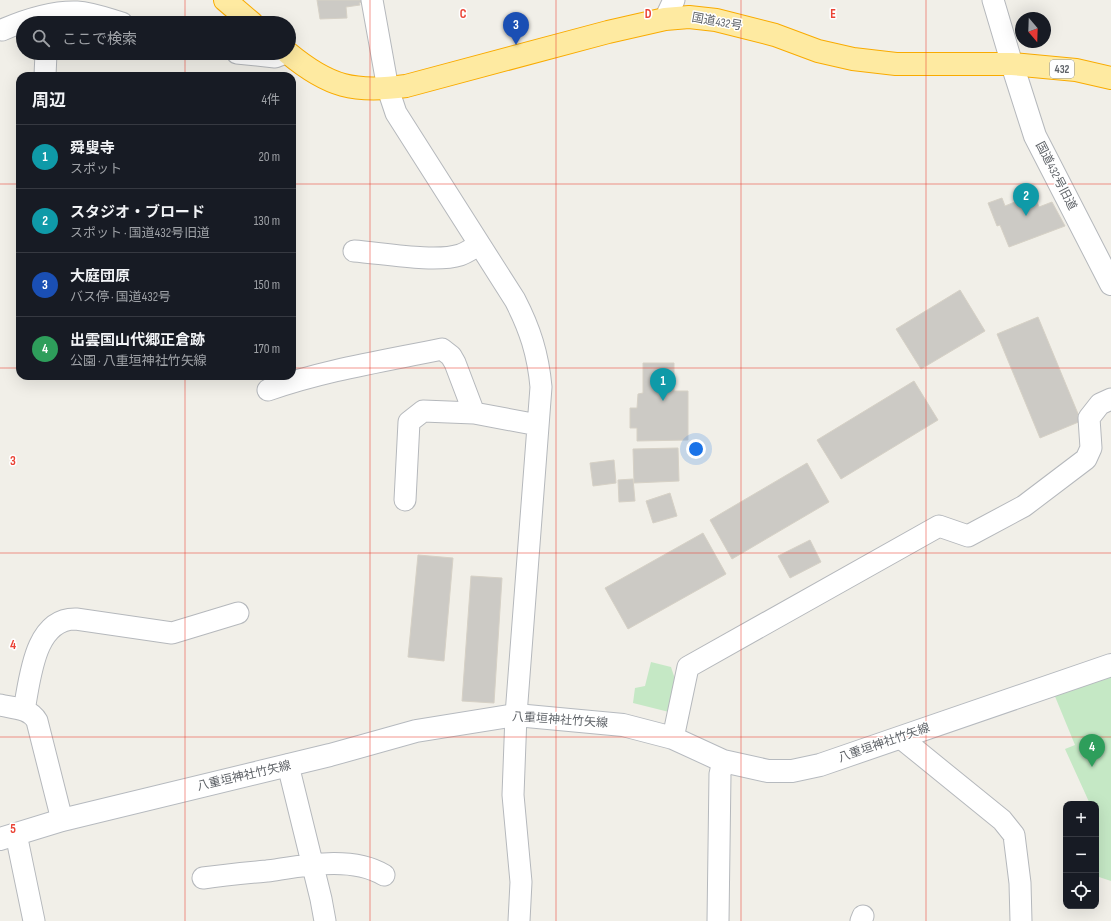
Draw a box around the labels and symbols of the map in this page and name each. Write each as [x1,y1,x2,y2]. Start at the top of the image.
text: C [460,6,467,22]
text: D [645,6,652,22]
text: E [830,6,836,22]
street label: 国道432号 [691,10,743,34]
pin: 3 [503,12,529,45]
north arrow [1015,12,1051,48]
road number: 432 [1050,60,1074,78]
street label: 国道432号旧道 [1032,139,1080,213]
pin: 2 [1013,183,1039,216]
pin: 1 [650,368,676,401]
your location [686,439,706,459]
text: 3 [10,453,16,469]
text: 4 [10,637,16,653]
street label: 八重垣神社竹矢線 [512,709,608,731]
street label: 八重垣神社竹矢線 [836,720,932,766]
pin: 4 [1079,734,1105,767]
street label: 八重垣神社竹矢線 [196,758,292,794]
text: 5 [10,821,16,837]

